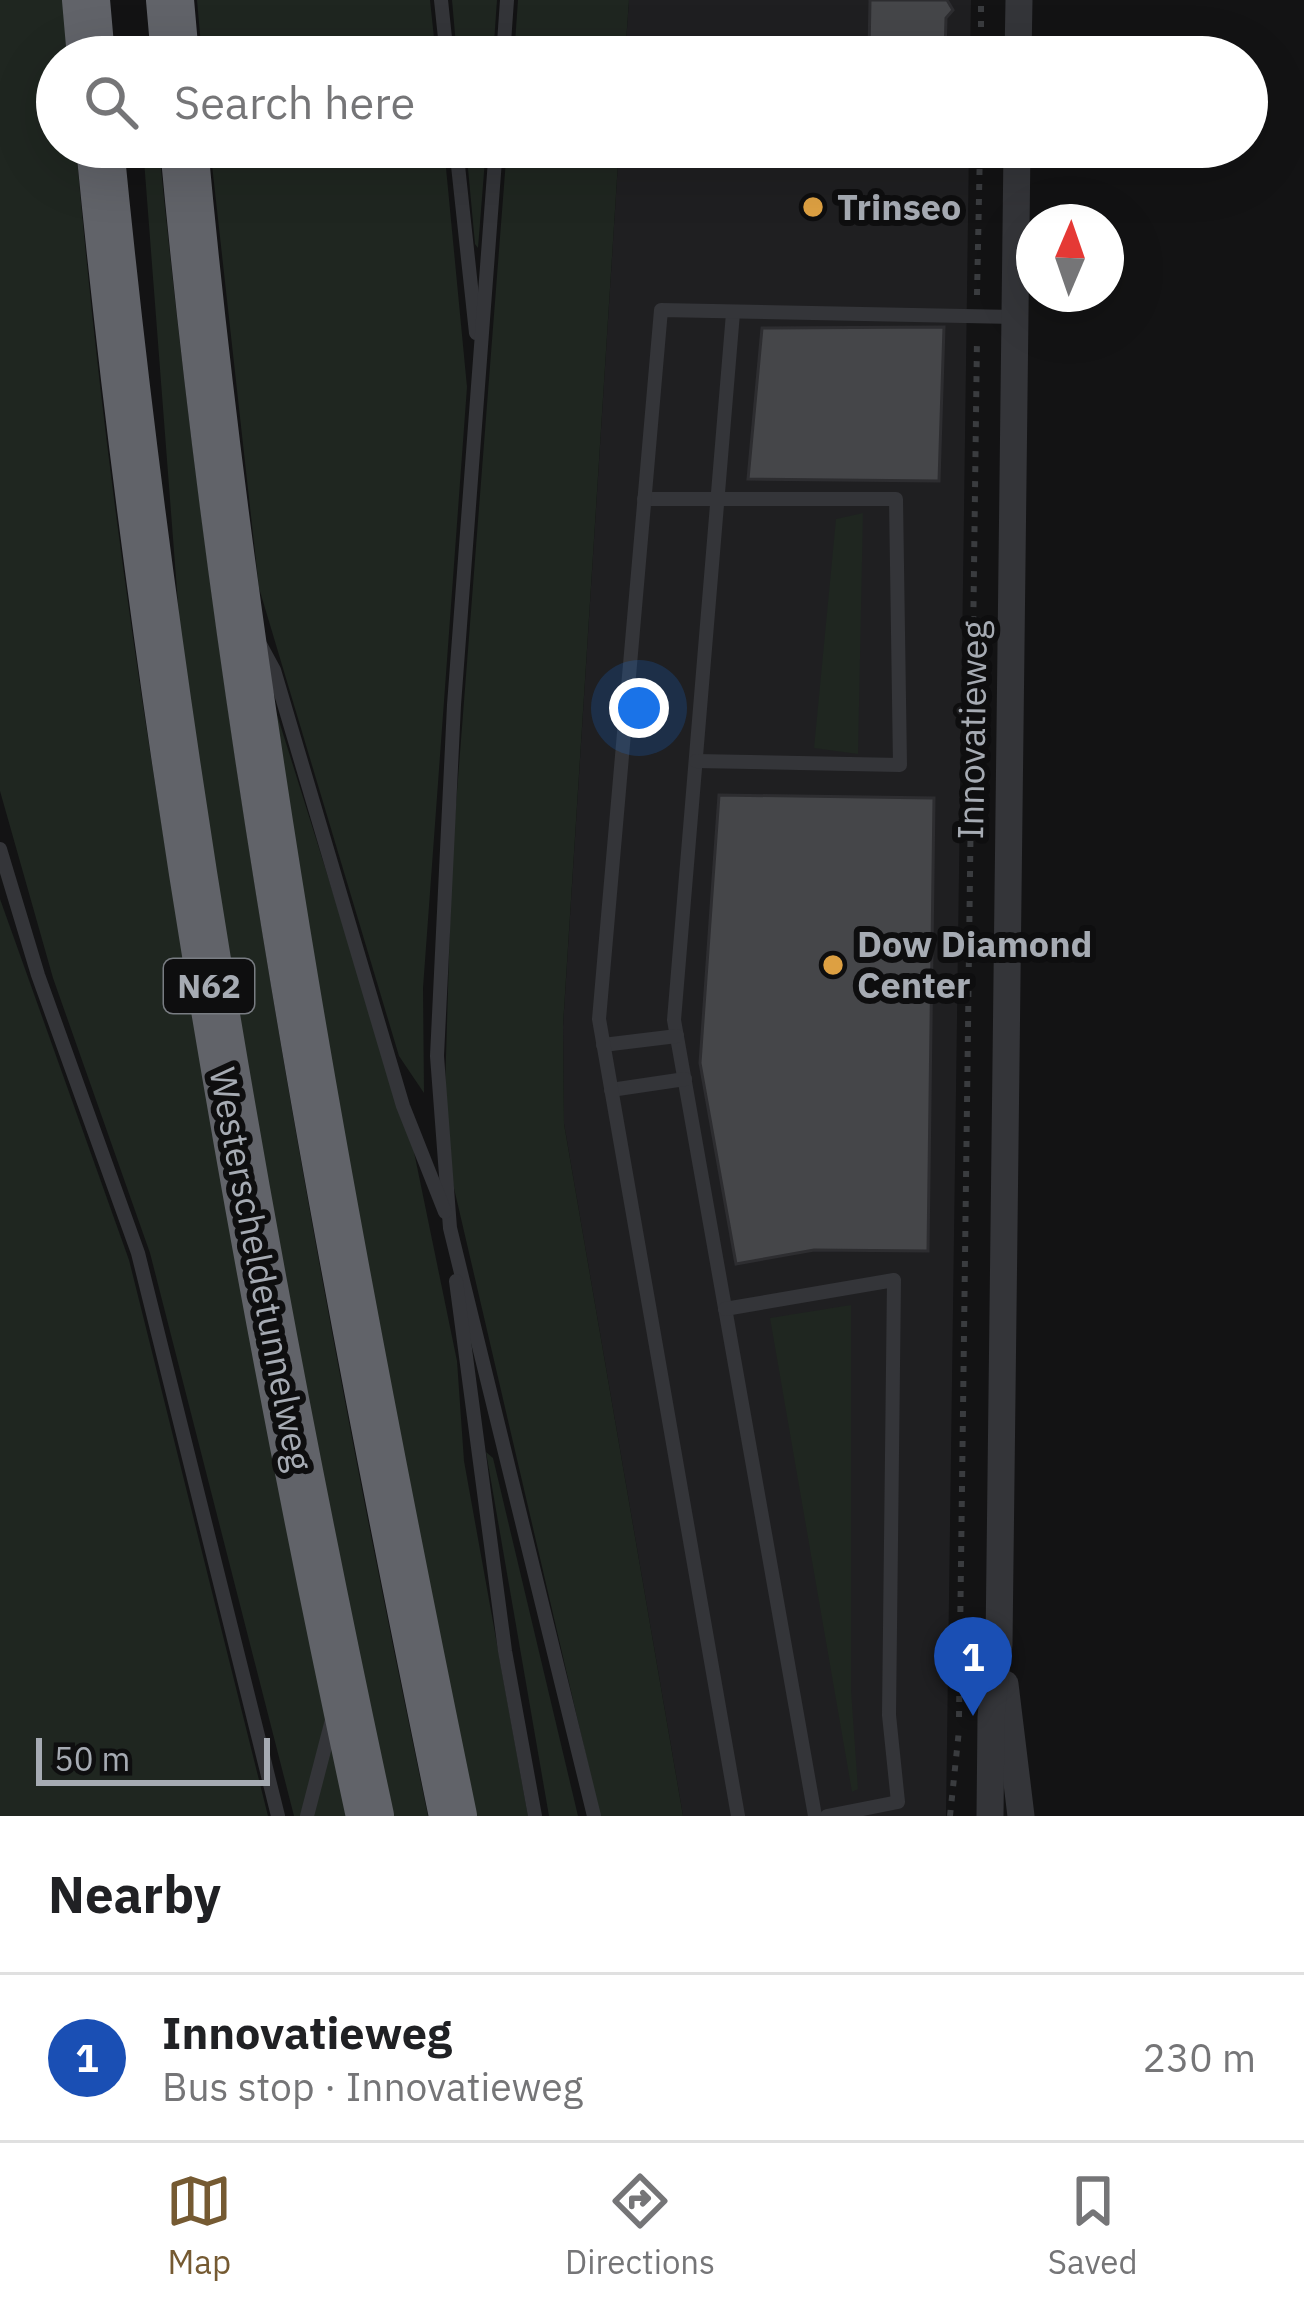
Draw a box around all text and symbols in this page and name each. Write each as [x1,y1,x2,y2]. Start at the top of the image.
search box [36,36,1268,168]
icon: search [78,69,144,135]
text: Search here [174,73,415,131]
place label: Trinseo [837,183,961,230]
marker: Trinseo [800,194,826,220]
north arrow [1016,204,1124,312]
street label: Innovatieweg [946,620,997,840]
your location [609,678,669,738]
place label: Dow Diamond Center [857,920,1093,1008]
marker: Dow Diamond Center [820,952,846,978]
road number: N62 [164,959,254,1013]
street label: Westerscheldetunnelweg [199,1063,324,1475]
pin: 1 [934,1617,1012,1716]
scale bar [36,1732,270,1785]
text: 50 m [54,1737,130,1780]
text: Nearby [48,1861,221,1927]
text: Innovatieweg [162,2003,452,2061]
text: 1 [75,2032,99,2083]
text: 230 m [1143,2032,1256,2083]
text: Bus stop · Innovatieweg [162,2061,583,2112]
tab: Map [166,2168,232,2283]
tab: Directions [565,2168,715,2283]
tab: Saved [1048,2168,1138,2283]

